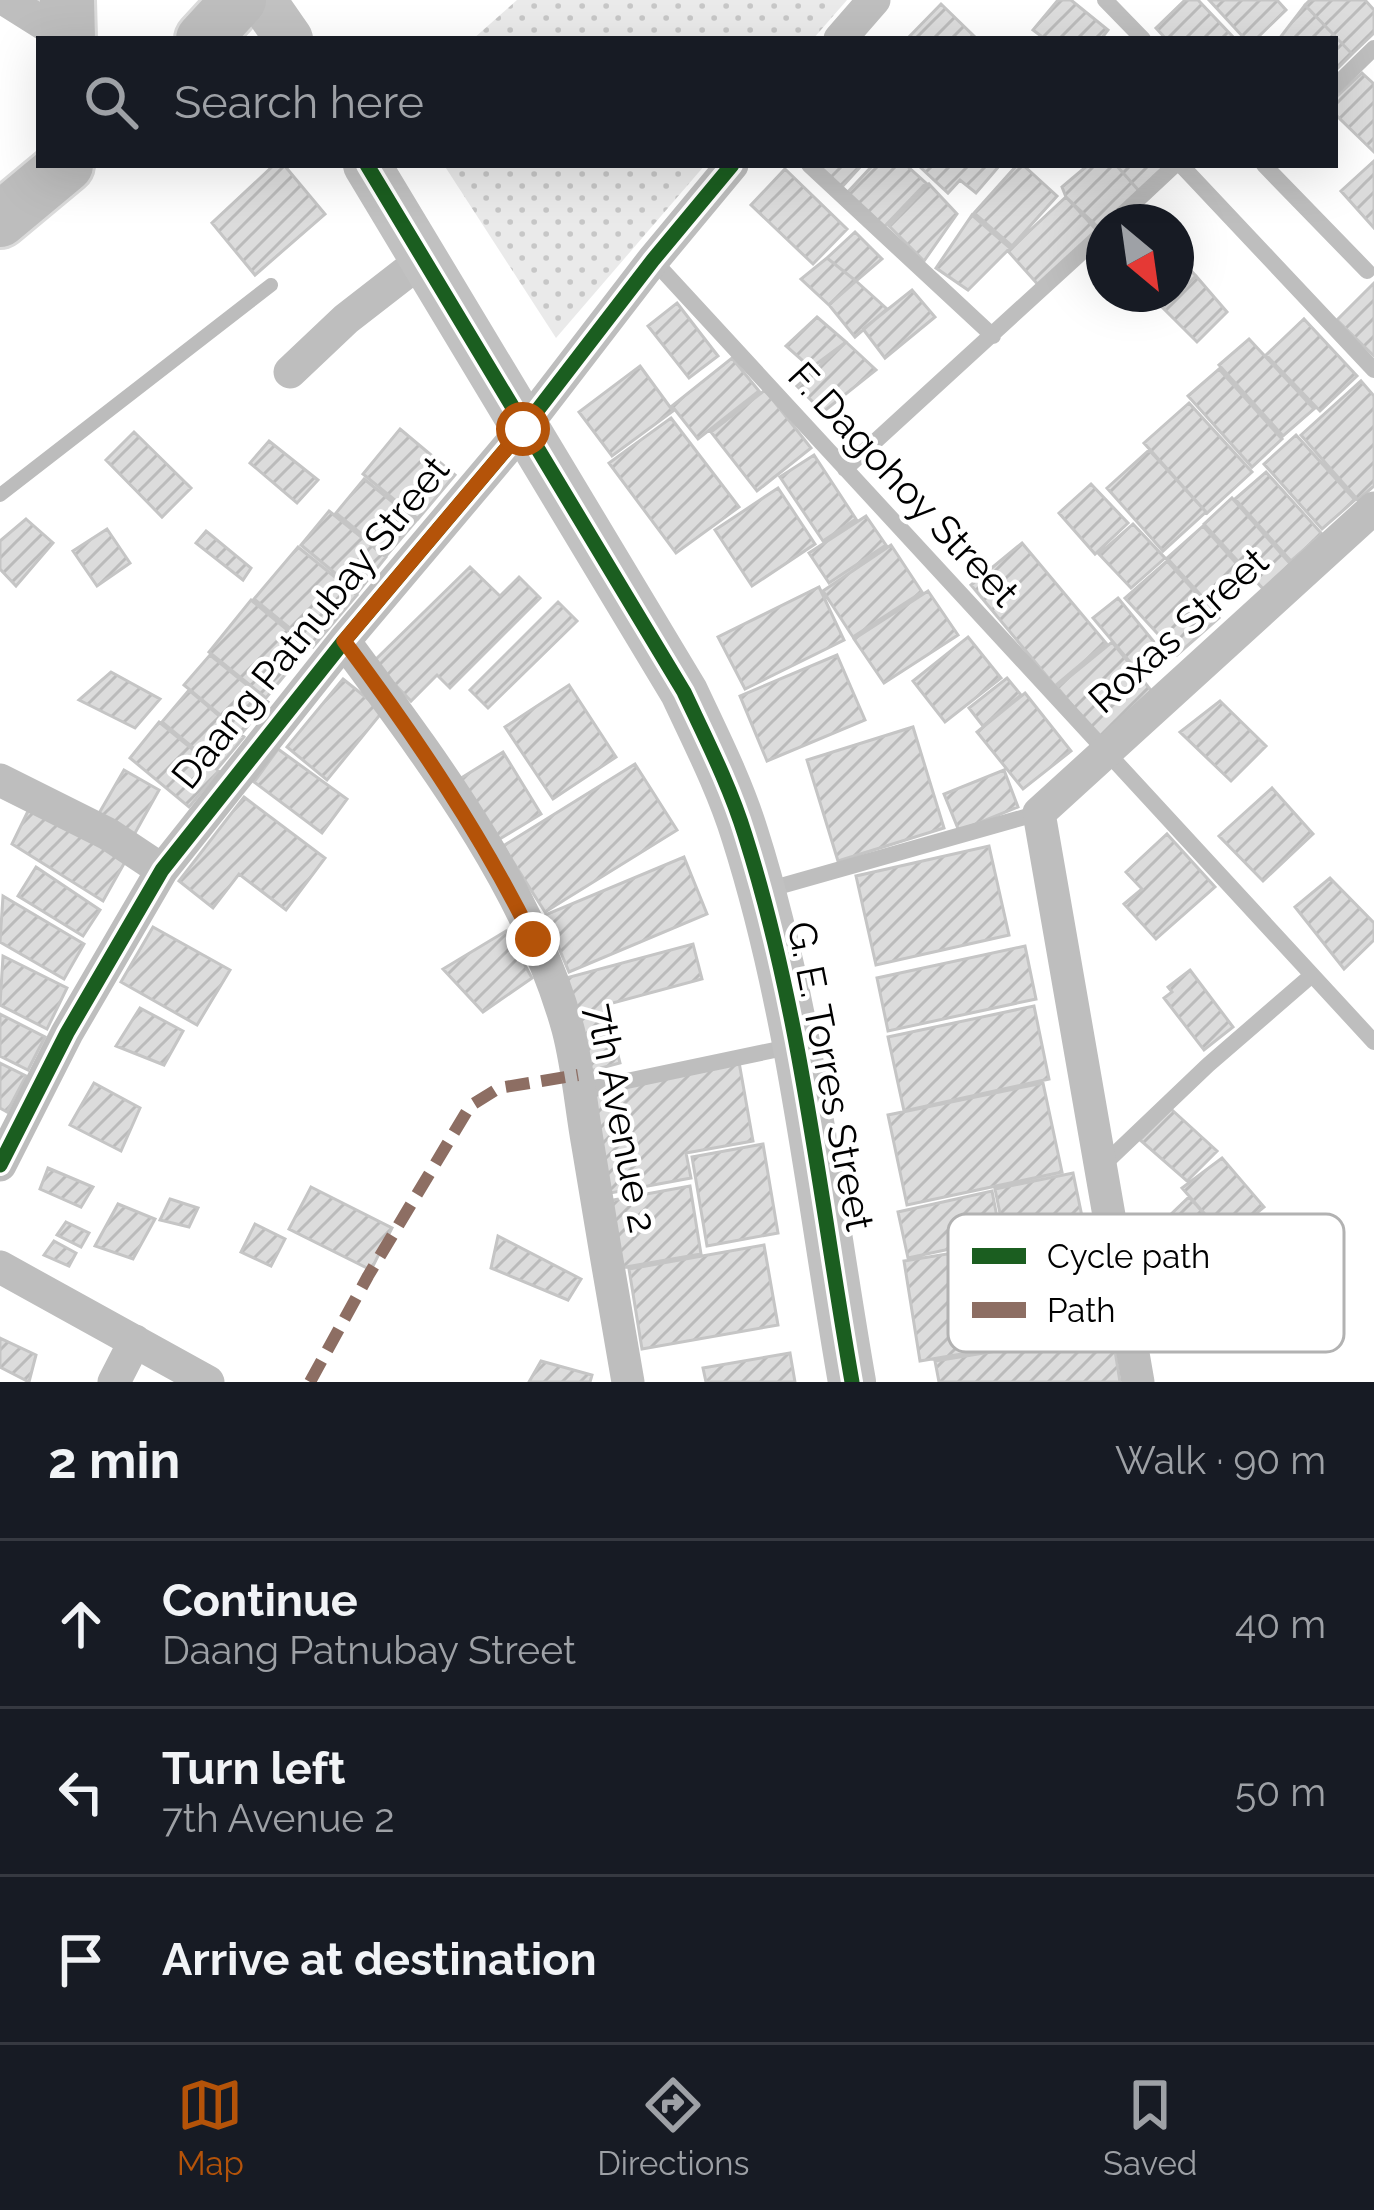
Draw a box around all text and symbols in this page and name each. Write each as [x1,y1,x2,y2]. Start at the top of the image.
search box [36,36,1338,168]
icon: search [78,69,144,135]
text: Search here [174,76,424,129]
north arrow [1086,204,1194,312]
street label: F. Dagohoy Street [779,353,1029,615]
route start [496,402,550,456]
street label: Daang Patnubay Street [162,447,458,797]
street label: Roxas Street [1079,538,1277,722]
route end [506,912,560,966]
street label: G. E. Torres Street [778,917,884,1235]
street label: 7th Avenue 2 [577,999,667,1237]
legend [948,1214,1344,1352]
text: Cycle path [1047,1237,1210,1276]
text: Path [1047,1291,1116,1330]
text: 2 min [48,1430,180,1490]
text: Walk · 90 m [1115,1437,1326,1483]
text: Continue [162,1574,358,1627]
icon: ahead [48,1591,114,1657]
text: 40 m [1235,1601,1326,1647]
text: Daang Patnubay Street [162,1627,576,1673]
text: Turn left [162,1742,345,1795]
icon: left [48,1759,114,1825]
text: 50 m [1235,1769,1326,1815]
text: 7th Avenue 2 [162,1795,395,1841]
icon: arrive [48,1927,114,1993]
text: Arrive at destination [162,1933,597,1986]
tab: Map [177,2072,244,2183]
tab: Directions [597,2072,750,2183]
tab: Saved [1103,2072,1197,2183]

